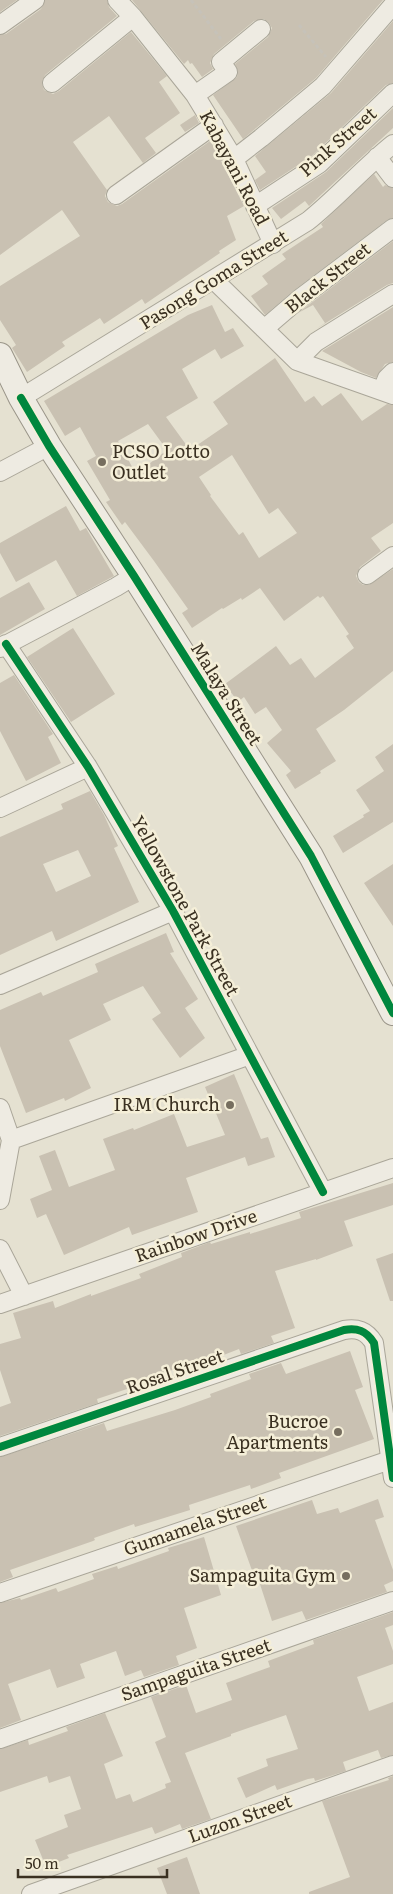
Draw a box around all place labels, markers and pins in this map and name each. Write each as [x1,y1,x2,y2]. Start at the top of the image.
place label: PCSO Lotto Outlet [112,437,210,485]
marker: PCSO Lotto Outlet [96,456,108,468]
place label: IRM Church [114,1090,220,1117]
marker: IRM Church [224,1099,236,1111]
place label: Bucroe Apartments [226,1407,328,1455]
marker: Bucroe Apartments [332,1426,344,1438]
place label: Sampaguita Gym [189,1561,336,1588]
marker: Sampaguita Gym [340,1570,352,1582]

